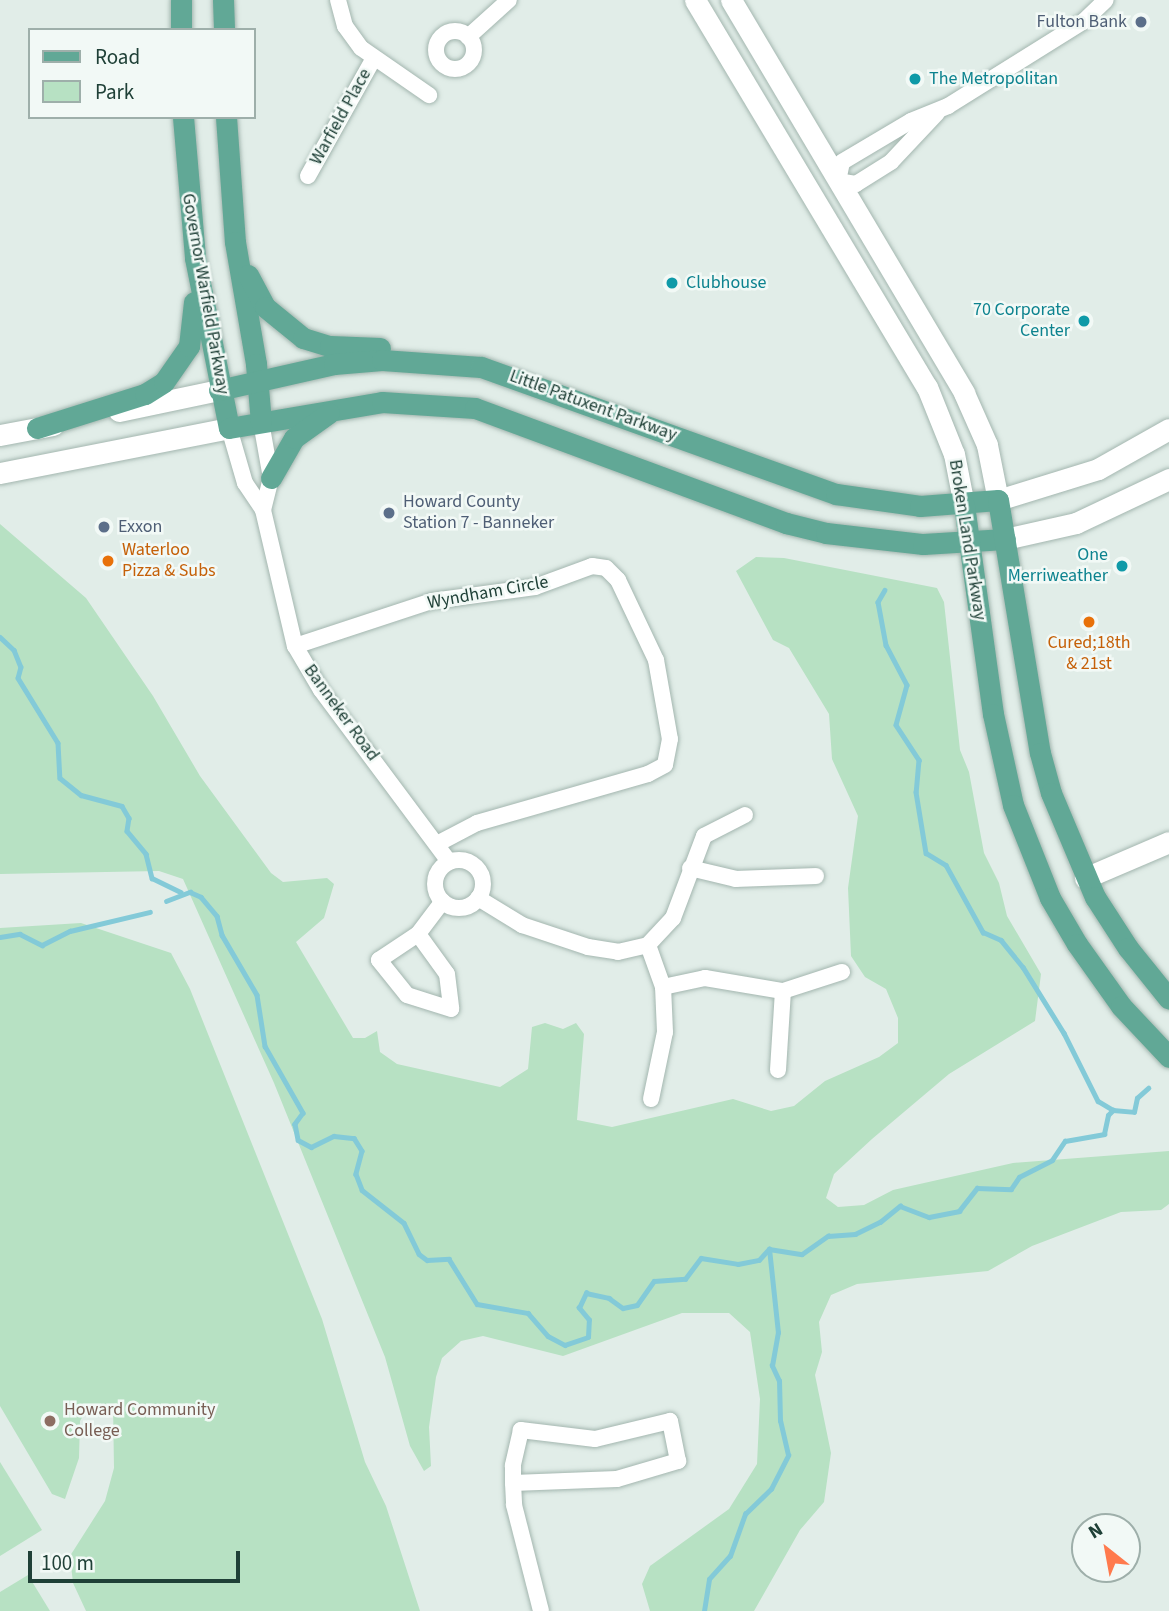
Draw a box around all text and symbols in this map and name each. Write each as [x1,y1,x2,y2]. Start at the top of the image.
place label: Fulton Bank [1037,11,1127,33]
marker: Fulton Bank [1133,14,1149,30]
legend [28,28,256,119]
text: Road [95,42,140,72]
street label: Warfield Place [306,65,376,169]
place label: The Metropolitan [929,68,1058,90]
marker: The Metropolitan [907,71,923,87]
text: Park [95,77,134,107]
street label: Governor Warfield Parkway [177,192,233,396]
place label: Clubhouse [686,272,766,294]
marker: Clubhouse [664,275,680,291]
place label: 70 Corporate Center [973,300,1070,342]
marker: 70 Corporate Center [1076,313,1092,329]
street label: Little Patuxent Parkway [506,366,680,446]
street label: Broken Land Parkway [944,458,990,622]
place label: Howard County Station 7 - Banneker [403,492,554,534]
marker: Howard County Station 7 - Banneker [381,505,397,521]
place label: Exxon [118,516,162,538]
marker: Exxon [96,519,112,535]
place label: Waterloo Pizza & Subs [122,540,216,582]
place label: One Merriweather [1008,545,1108,588]
marker: Waterloo Pizza & Subs [100,553,116,569]
marker: One Merriweather [1114,558,1130,574]
street label: Wyndham Circle [426,572,550,614]
marker: Cured;18th & 21st [1081,614,1097,630]
place label: Cured;18th & 21st [1047,633,1131,676]
street label: Banneker Road [299,660,383,766]
place label: Howard Community College [64,1400,215,1442]
marker: Howard Community College [42,1413,58,1429]
north arrow [1071,1513,1141,1583]
text: N [1084,1516,1108,1546]
scale bar [32,1538,243,1582]
text: 100 m [41,1548,94,1578]

